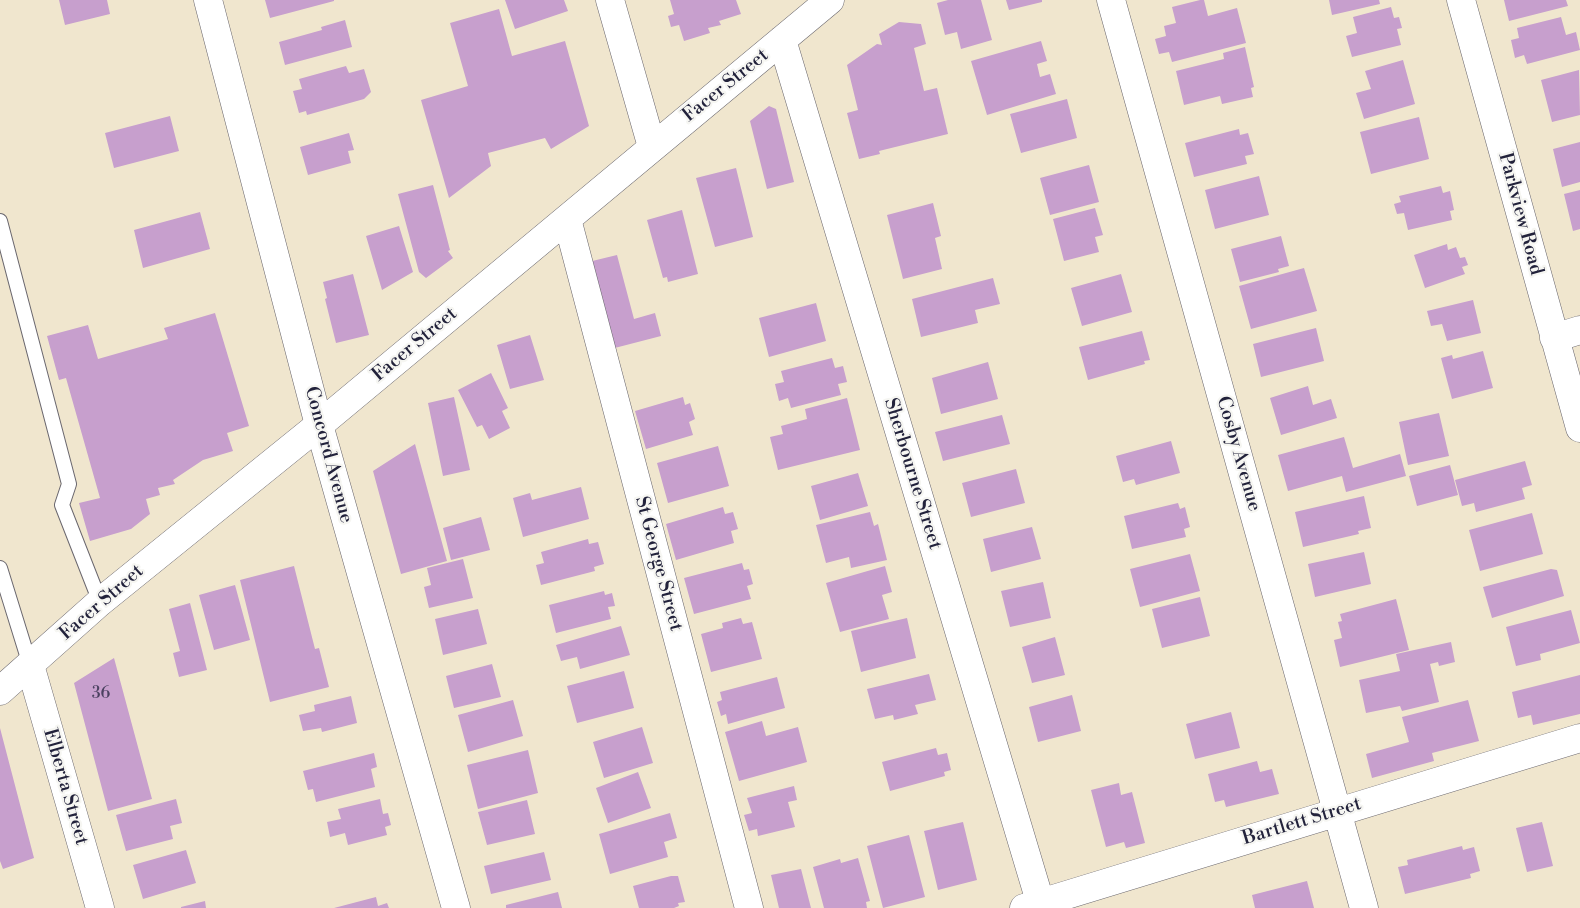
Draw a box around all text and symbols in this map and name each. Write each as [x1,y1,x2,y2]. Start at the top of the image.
street label: Facer Street [678,44,774,128]
street label: Parkview Road [1493,150,1547,278]
street label: Facer Street [368,303,462,387]
street label: Concord Avenue [299,384,357,526]
street label: Cosby Avenue [1211,394,1265,514]
street label: Sherbourne Street [878,396,946,552]
street label: St George Street [629,494,687,634]
street label: Facer Street [55,560,149,646]
house number: 36 [92,684,110,704]
street label: Elberta Street [37,726,93,848]
street label: Bartlett Street [1240,793,1364,851]

